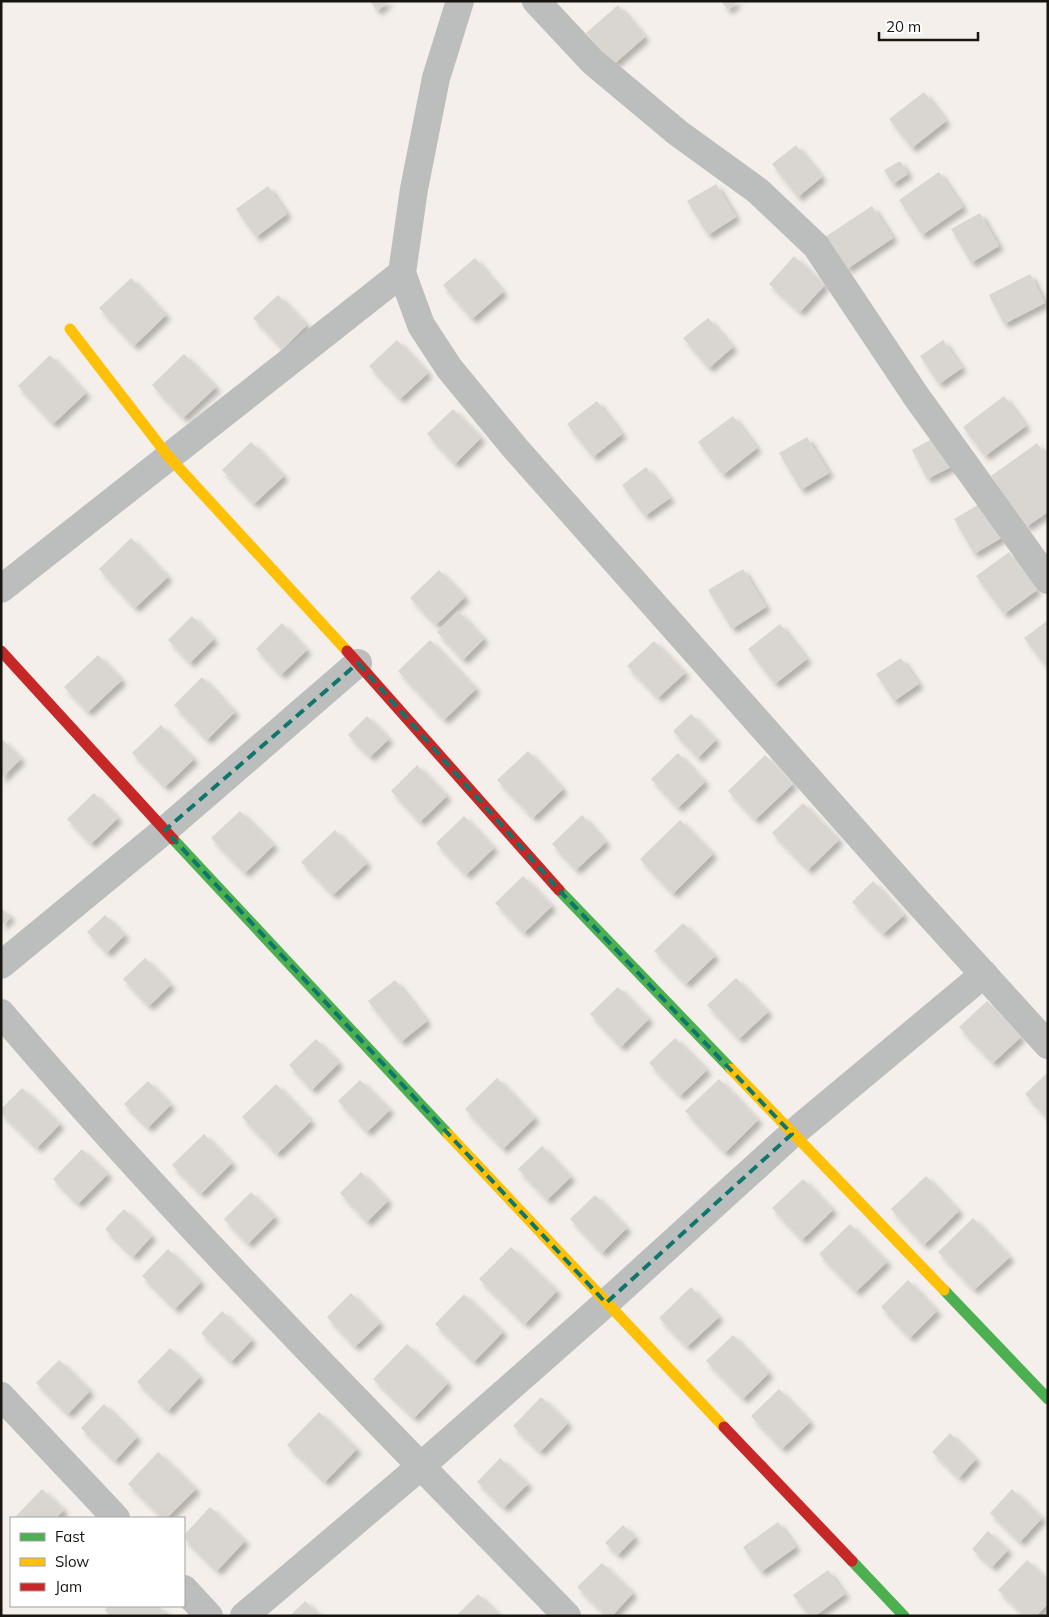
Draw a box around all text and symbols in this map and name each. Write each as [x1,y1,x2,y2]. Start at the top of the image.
scale bar [879,10,978,42]
text: 20 m [886,17,921,36]
legend [10,1517,185,1607]
text: Fast [55,1527,85,1546]
text: Slow [55,1552,89,1571]
text: Jam [55,1577,82,1596]

